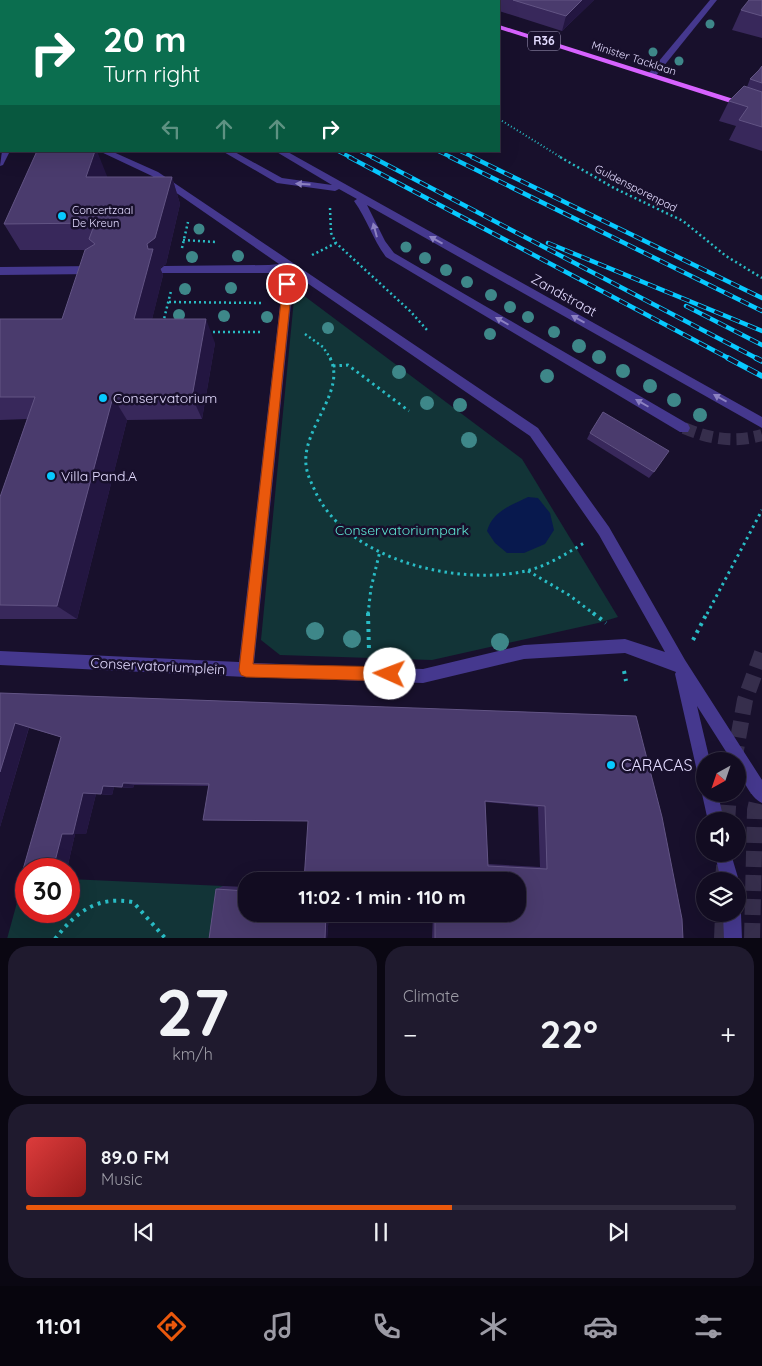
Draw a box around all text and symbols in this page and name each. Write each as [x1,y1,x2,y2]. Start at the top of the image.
text: 20 m [103,17,186,61]
icon: right [20,20,85,85]
road number: R36 [528,31,560,50]
street label: Minister Tacklaan [590,38,678,78]
text: Turn right [103,60,200,88]
icon: left [157,115,185,143]
icon: ahead [210,115,238,143]
icon: ahead [263,115,291,143]
icon: right [316,115,344,143]
street label: Guldensporenpad [592,161,680,215]
one-way arrow [295,180,311,188]
place label: Concertzaal De Kreun [72,203,133,230]
marker: Concertzaal De Kreun [56,210,68,222]
one-way arrow [371,222,379,238]
one-way arrow [429,236,443,245]
pin [266,263,308,305]
icon: arrive [273,270,301,298]
street label: Zandstraat [528,270,600,321]
one-way arrow [571,315,585,324]
one-way arrow [494,317,509,325]
place label: Conservatorium [113,389,217,407]
marker: Conservatorium [97,392,109,404]
one-way arrow [713,394,727,403]
one-way arrow [635,399,648,408]
place label: Villa Pand.A [61,467,137,485]
marker: Villa Pand.A [45,470,57,482]
park label: Conservatoriumpark [335,521,469,539]
position arrow [363,647,415,699]
street label: Conservatoriumplein [90,653,226,679]
north arrow [696,752,746,802]
map controls [696,752,746,922]
place label: CARACAS [621,755,693,775]
marker: CARACAS [605,759,617,771]
button: sound [696,812,746,862]
speed limit sign: 30 [15,858,80,923]
button: layers [696,872,746,922]
text: 11:02 · 1 min · 110 m [298,885,466,909]
text: 27 [156,971,229,1052]
text: Climate [403,986,459,1006]
text: 22° [540,1010,598,1058]
text: − [403,1017,418,1052]
text: + [720,1017,736,1052]
text: km/h [172,1044,213,1064]
text: 89.0 FM [101,1145,169,1169]
text: Music [101,1169,143,1189]
icon: previous [130,1218,158,1246]
icon: pause [367,1218,395,1246]
icon: next [604,1218,632,1246]
icon: directions [154,1309,189,1344]
icon: music [261,1309,296,1344]
icon: phone [369,1309,404,1344]
icon: climate [476,1309,511,1344]
icon: car [583,1309,618,1344]
icon: filters [691,1309,726,1344]
text: 11:01 [36,1312,81,1340]

